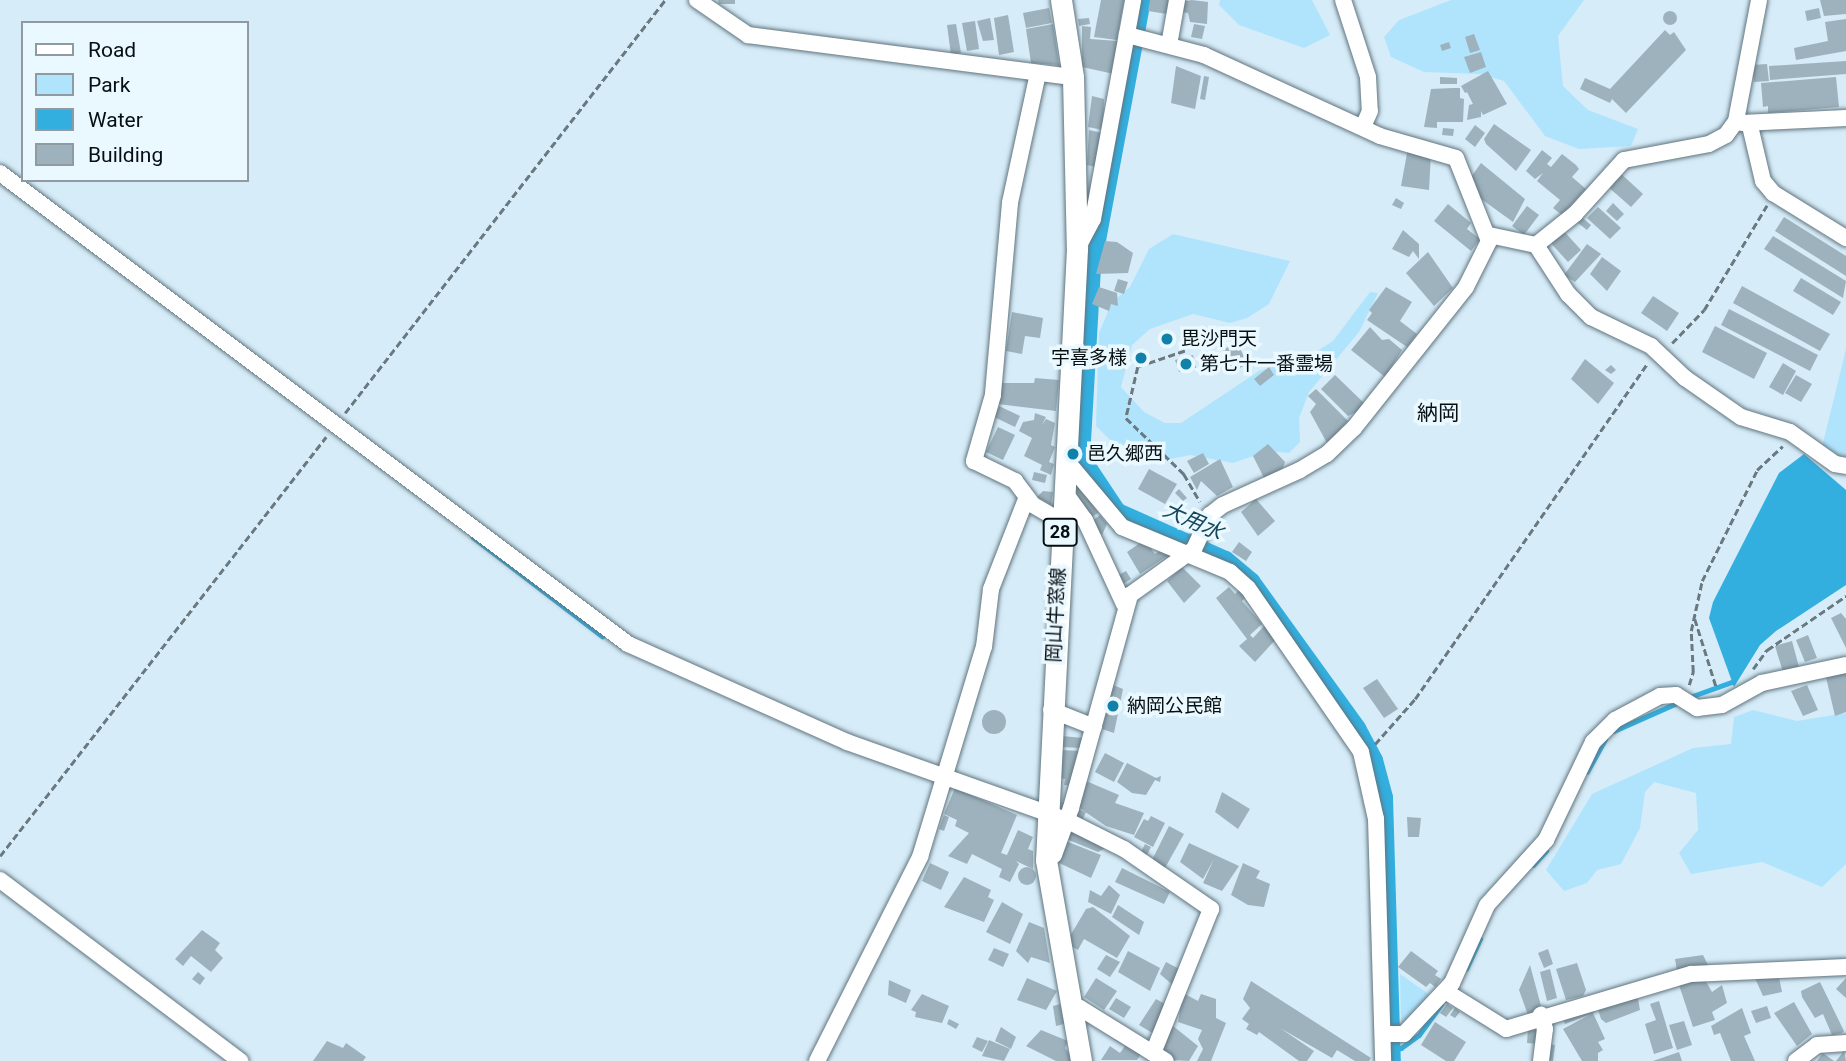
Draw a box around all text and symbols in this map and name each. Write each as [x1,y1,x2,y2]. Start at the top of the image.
legend [21,21,248,182]
text: Road [88,38,136,62]
text: Park [88,73,130,97]
text: Water [88,108,143,132]
text: Building [88,143,163,167]
place label: 毘沙門天 [1181,328,1257,350]
marker: 毘沙門天 [1159,331,1175,347]
place label: 宇喜多様 [1051,347,1127,369]
marker: 宇喜多様 [1133,350,1149,366]
place label: 第七十一番霊場 [1200,353,1333,375]
marker: 第七十一番霊場 [1178,356,1194,372]
district label: 納岡 [1417,400,1459,426]
place label: 邑久郷西 [1087,443,1163,465]
marker: 邑久郷西 [1065,446,1081,462]
water label: 大用水 [1159,497,1227,545]
road number: 28 [1042,518,1078,546]
street label: 岡山牛窓線 [1042,567,1070,663]
place label: 納岡公民館 [1127,695,1222,717]
marker: 納岡公民館 [1105,698,1121,714]

